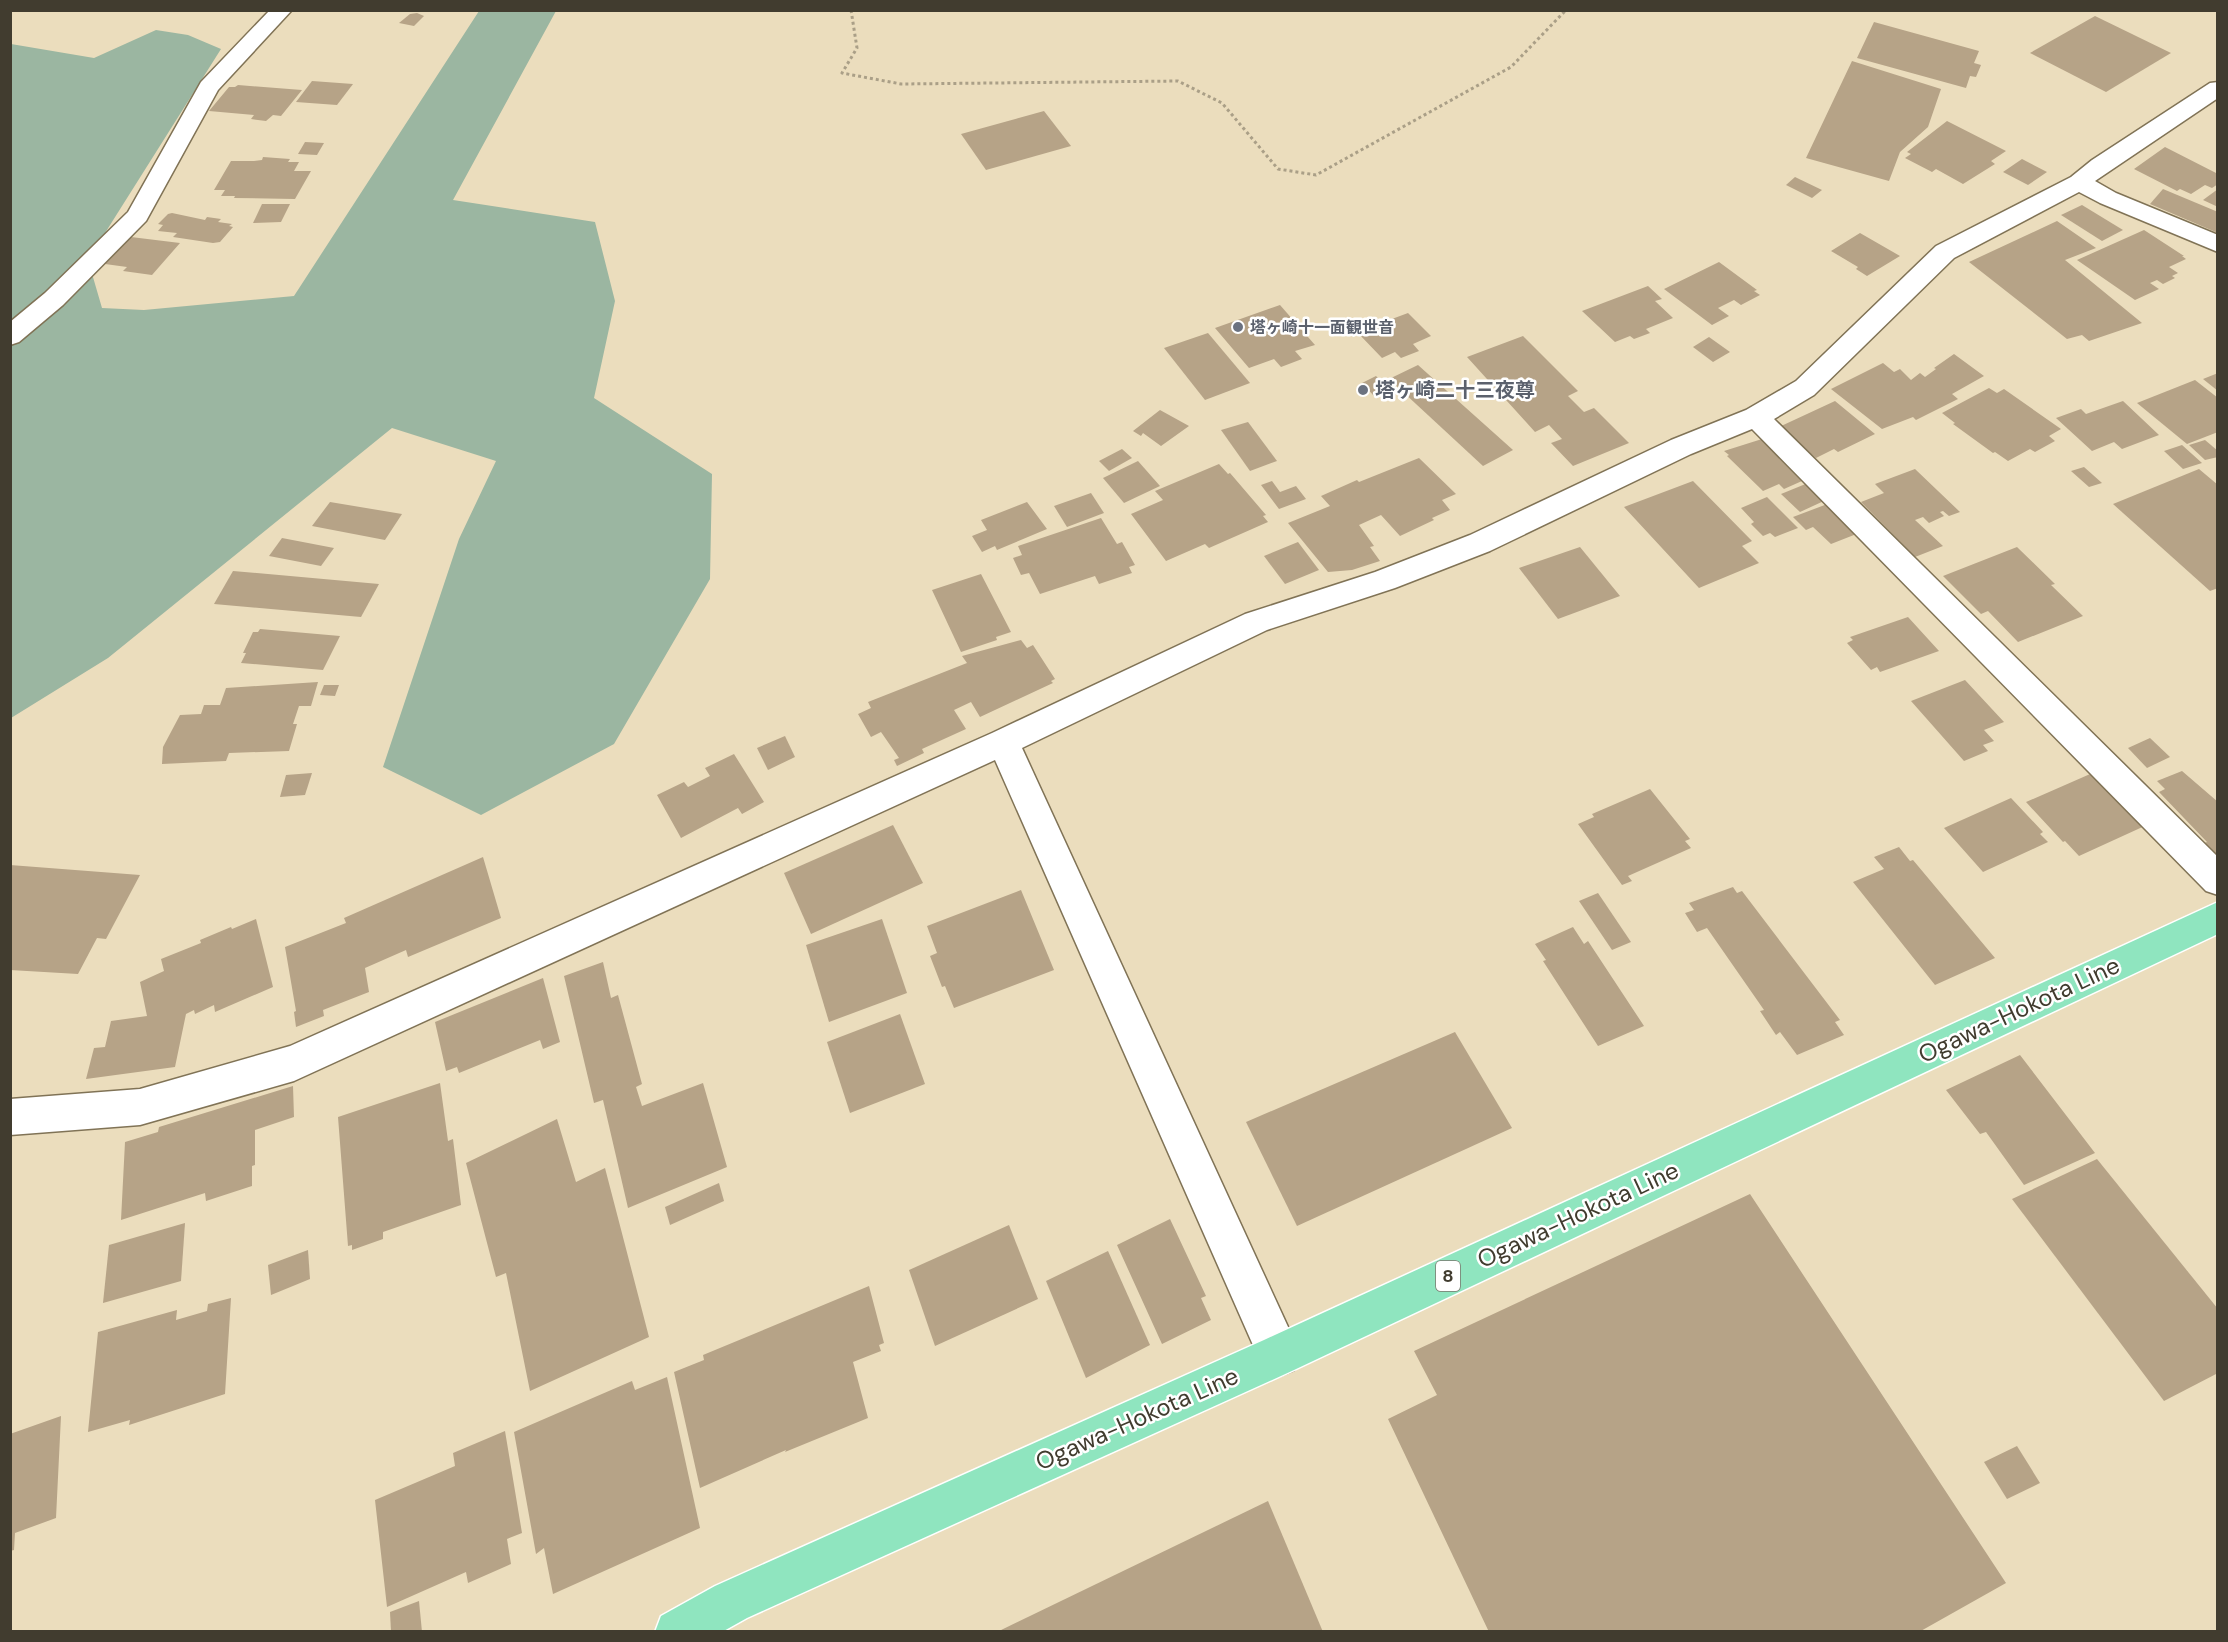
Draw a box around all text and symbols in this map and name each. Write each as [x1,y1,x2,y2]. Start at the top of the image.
place label: 塔ヶ崎十一面観世音 [1250,317,1394,338]
marker: 塔ヶ崎十一面観世音 [1231,320,1245,334]
place label: 塔ヶ崎二十三夜尊 [1375,377,1535,403]
marker: 塔ヶ崎二十三夜尊 [1356,383,1370,397]
street label: Ogawa-Hokota Line [1913,949,2125,1070]
street label: Ogawa-Hokota Line [1472,1154,1684,1275]
road number: 8 [1436,1261,1460,1291]
street label: Ogawa-Hokota Line [1030,1360,1243,1477]

